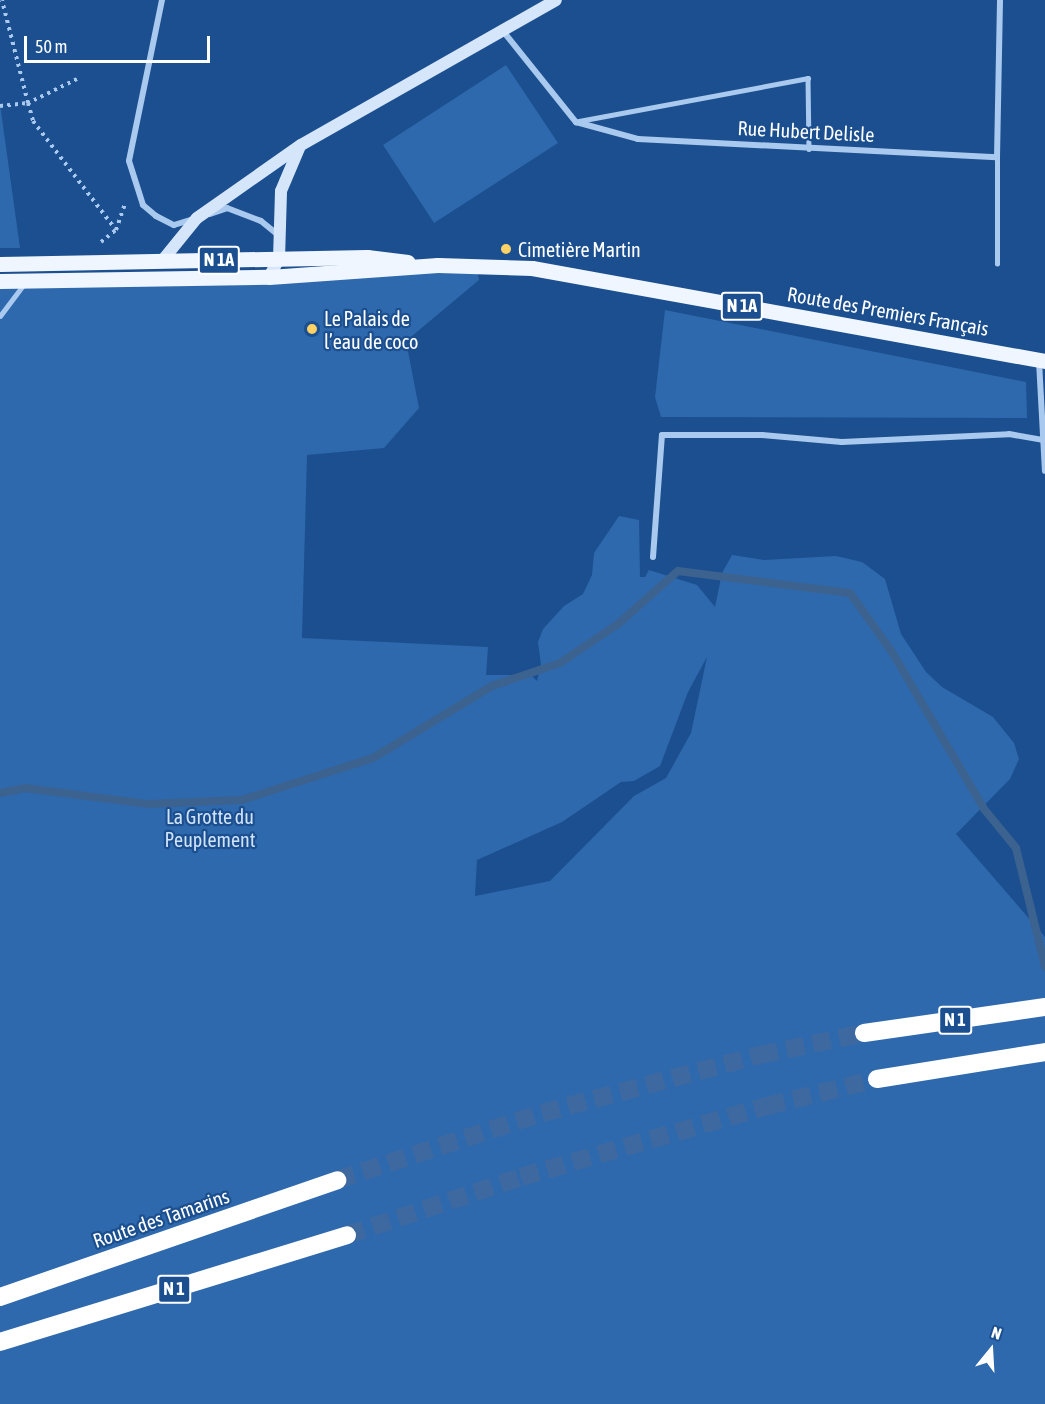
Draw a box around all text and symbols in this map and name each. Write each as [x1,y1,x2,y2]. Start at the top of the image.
scale bar [27,24,213,62]
text: 50 m [35,36,67,57]
street label: Rue Hubert Delisle [737,115,875,147]
place label: Cimetière Martin [518,237,641,261]
marker: Cimetière Martin [499,242,513,256]
road number: N 1A [196,245,242,275]
street label: Route des Premiers Français [786,281,990,341]
road number: N 1A [720,291,764,321]
place label: Le Palais de l’eau de coco [324,306,418,353]
marker: Le Palais de l’eau de coco [305,322,319,336]
park label: La Grotte du Peuplement [165,804,255,851]
road number: N 1 [937,1005,973,1035]
street label: Route des Tamarins [90,1183,232,1253]
road number: N 1 [156,1274,192,1304]
north arrow [961,1320,1021,1380]
text: N [989,1323,1004,1343]

